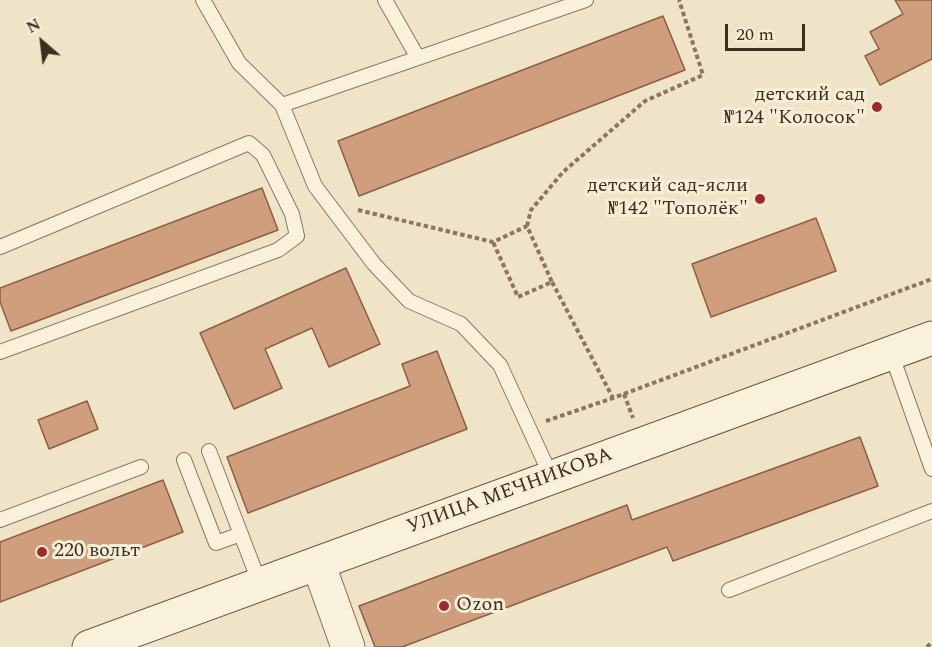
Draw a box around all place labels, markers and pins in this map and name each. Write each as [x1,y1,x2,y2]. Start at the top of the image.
place label: детский сад №124 "Колосок" [724,84,865,131]
marker: детский сад №124 "Колосок" [870,100,884,114]
place label: детский сад-ясли №142 "Тополёк" [587,175,748,222]
marker: детский сад-ясли №142 "Тополёк" [753,192,767,206]
place label: 220 вольт [54,540,140,564]
marker: 220 вольт [35,545,49,559]
place label: Ozon [456,594,504,618]
marker: Ozon [437,599,451,613]

